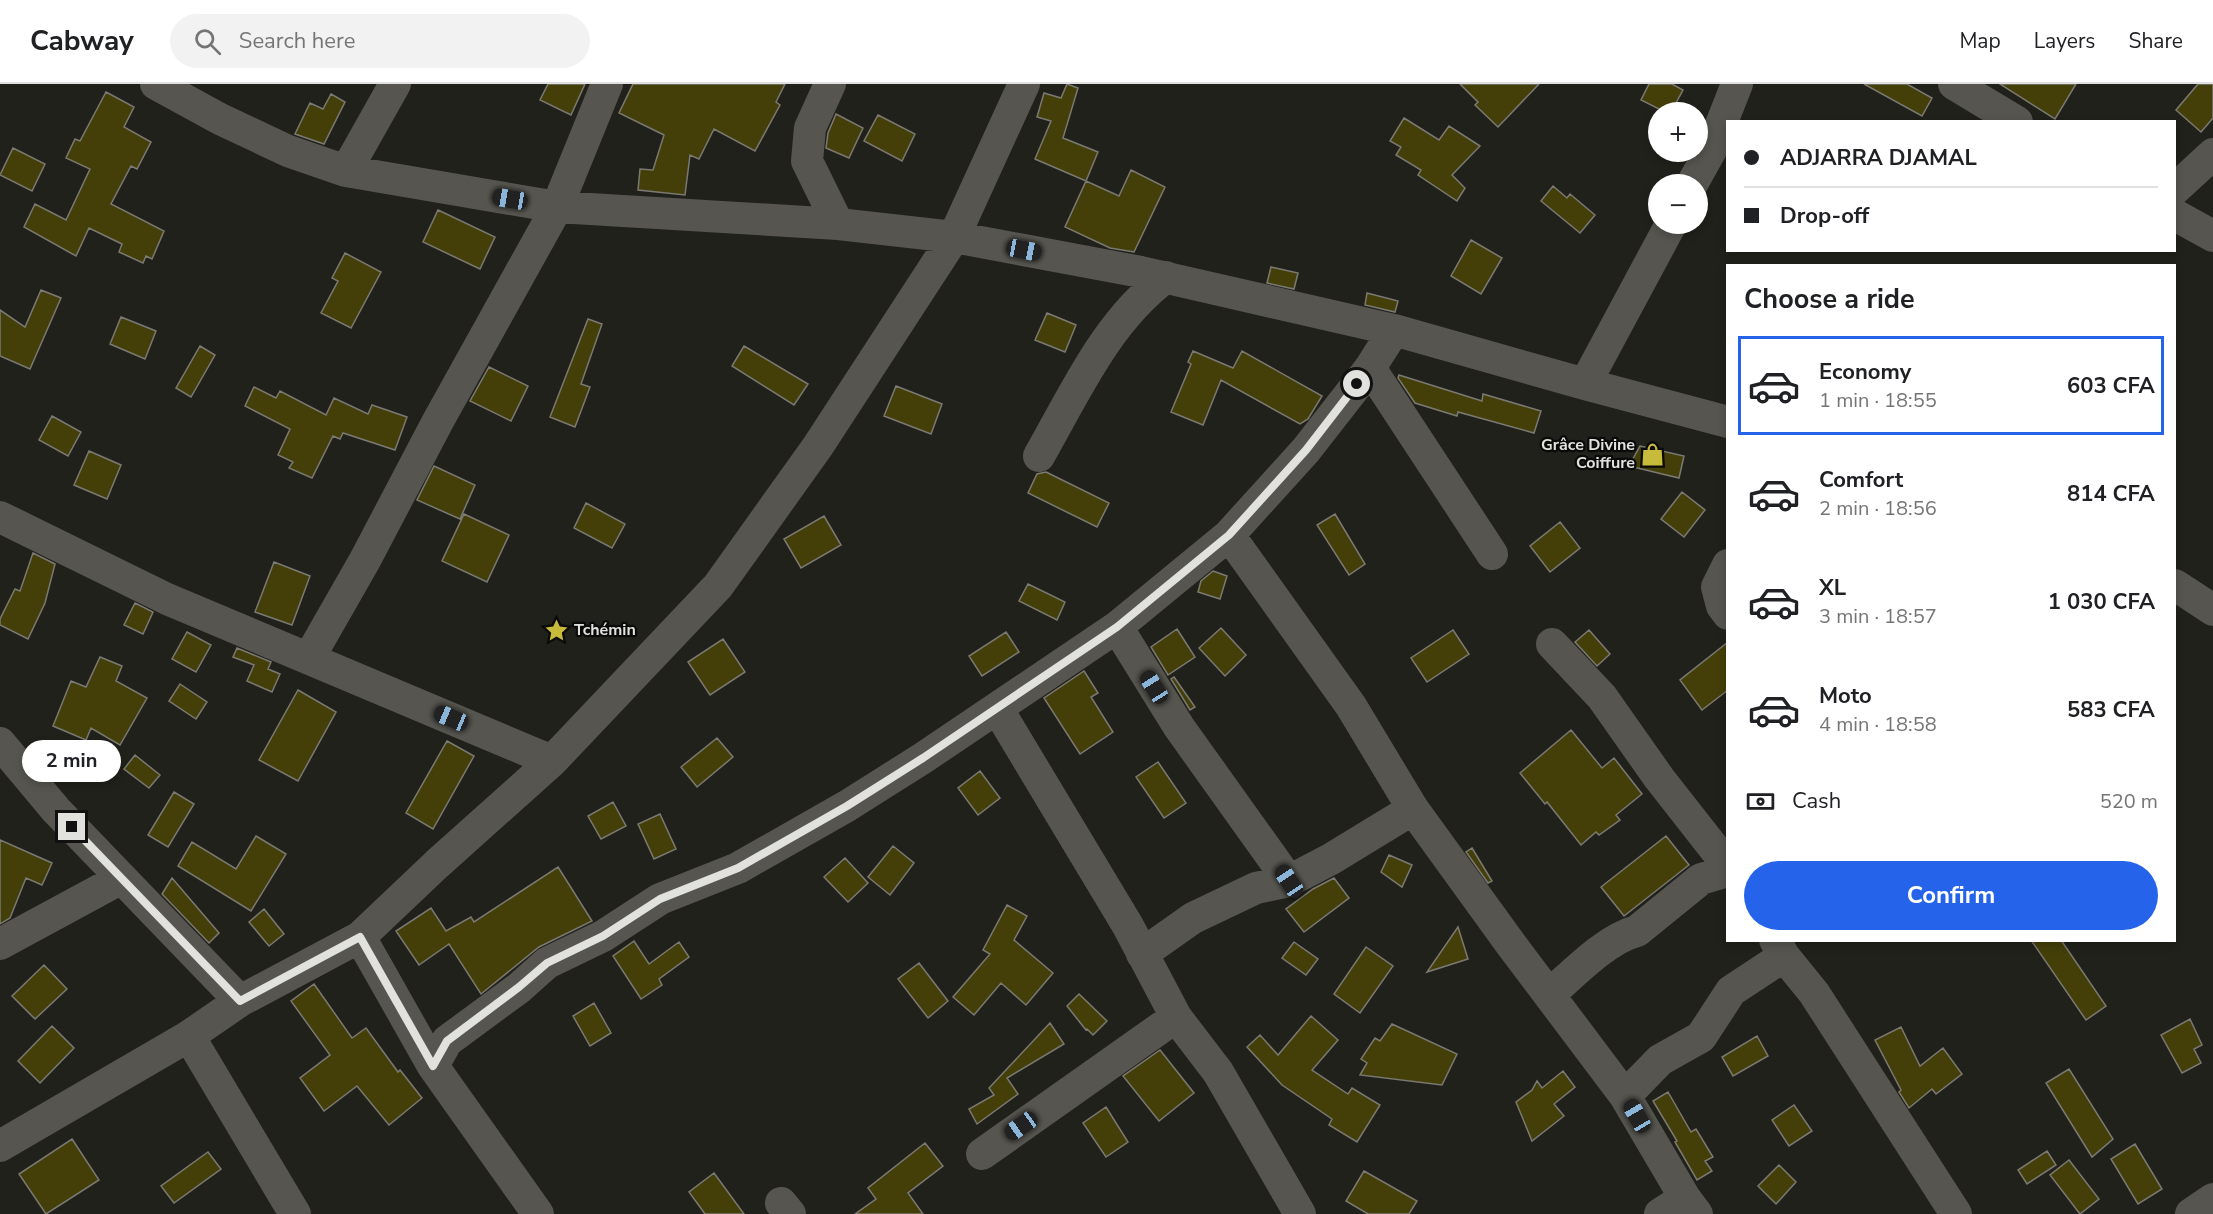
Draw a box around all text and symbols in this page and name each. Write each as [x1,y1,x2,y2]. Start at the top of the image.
search box [170,14,590,68]
text: Cabway [30,22,134,60]
icon: search [191,25,224,58]
text: Search here [239,26,355,56]
text: Map [1959,27,2001,55]
text: Layers [2034,27,2095,55]
text: Share [2128,27,2183,55]
map controls [1648,102,1708,234]
button: + [1648,102,1708,162]
text: ADJARRA DJAMAL [1780,143,1977,173]
button: − [1648,174,1708,234]
car [491,187,529,211]
text: Drop-off [1780,201,1869,231]
car [1005,238,1043,262]
text: Choose a ride [1744,281,1915,318]
text: Economy [1819,357,1911,387]
icon: car [1747,359,1801,413]
route start [1343,370,1370,397]
text: 603 CFA [2067,371,2155,401]
text: 1 min · 18:55 [1819,387,1937,414]
place label: Grâce Divine Coiffure [1541,434,1635,474]
shop icon: Grâce Divine Coiffure [1640,441,1666,467]
text: Comfort [1819,465,1903,495]
icon: car [1747,467,1801,521]
text: 814 CFA [2067,479,2155,509]
text: 2 min · 18:56 [1819,495,1937,522]
text: XL [1819,573,1846,603]
icon: car [1747,575,1801,629]
text: 1 030 CFA [2048,587,2155,617]
text: 3 min · 18:57 [1819,603,1937,630]
place icon: Tchémin [543,617,569,643]
place label: Tchémin [574,619,636,641]
car [1137,667,1171,707]
text: Moto [1819,681,1872,711]
icon: car [1747,683,1801,737]
text: 583 CFA [2067,695,2155,725]
car [431,703,471,733]
text: 4 min · 18:58 [1819,711,1937,738]
callout: 2 min [22,740,122,782]
text: 2 min [46,747,97,774]
icon: cash [1744,785,1777,818]
text: Cash [1792,786,1841,816]
text: 520 m [2100,788,2158,815]
route end [58,813,85,840]
car [1271,861,1307,901]
button: Confirm [1744,861,2158,930]
car [1620,1096,1654,1136]
car [1001,1108,1041,1144]

